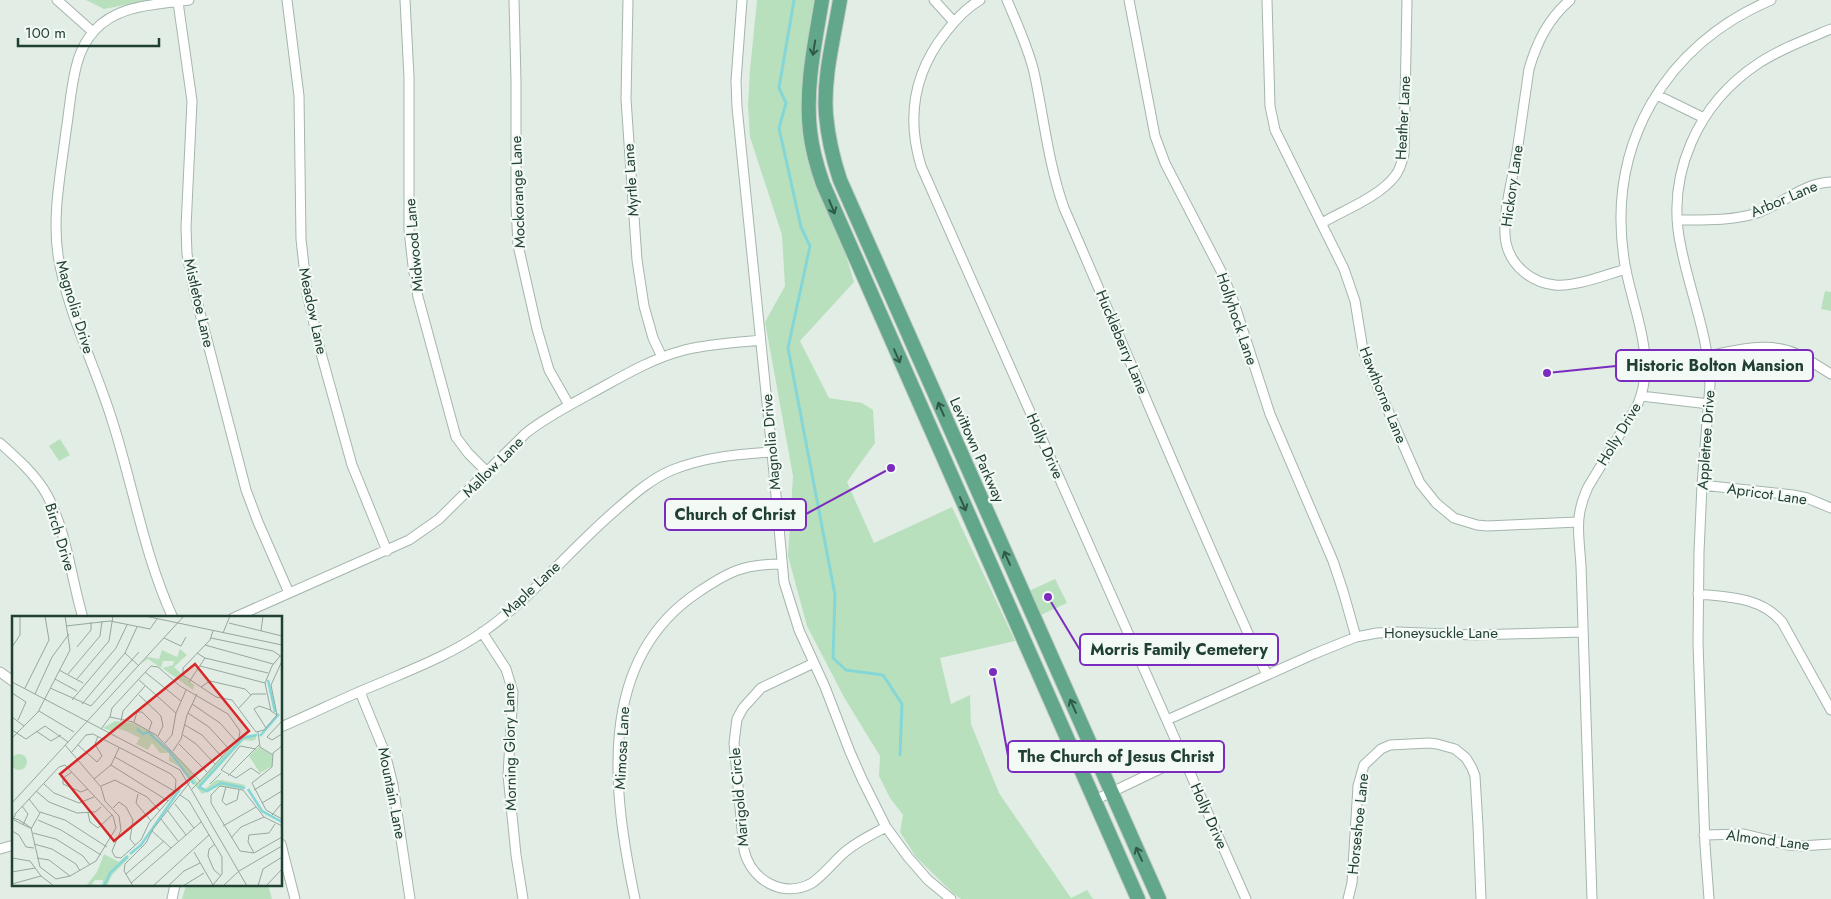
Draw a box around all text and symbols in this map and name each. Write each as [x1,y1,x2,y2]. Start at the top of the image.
scale bar [18,15,159,47]
text: 100 m [25,22,66,44]
one-way arrow [808,40,818,56]
street label: Heather Lane [1390,75,1416,161]
street label: Mockorange Lane [505,135,531,249]
street label: Myrtle Lane [617,143,645,217]
street label: Hickory Lane [1495,143,1529,228]
street label: Arbor Lane [1747,175,1821,223]
street label: Midwood Lane [399,197,429,293]
one-way arrow [827,199,837,214]
street label: Mistletoe Lane [178,256,220,350]
street label: Magnolia Drive [50,258,100,357]
street label: Meadow Lane [293,266,333,357]
street label: Hollyhock Lane [1211,270,1263,368]
street label: Huckleberry Lane [1090,287,1154,398]
street label: Hawthorne Lane [1354,343,1413,447]
one-way arrow [893,348,903,363]
callout: Historic Bolton Mansion [1616,350,1813,381]
text: Historic Bolton Mansion [1626,354,1804,377]
street label: Appletree Drive [1692,389,1720,491]
street label: Magnolia Drive [756,393,786,491]
street label: Levittown Parkway [944,394,1010,507]
street label: Holly Drive [1591,398,1647,470]
one-way arrow [935,402,945,417]
street label: Holly Drive [1021,409,1069,483]
street label: Mallow Lane [457,431,529,503]
street label: Apricot Lane [1726,478,1809,511]
one-way arrow [959,496,969,511]
callout: Church of Christ [665,499,806,530]
street label: Birch Drive [39,500,81,574]
text: Church of Christ [674,503,796,526]
one-way arrow [1001,551,1011,566]
street label: Maple Lane [497,556,565,622]
inset map [12,616,282,886]
street label: Honeysuckle Lane [1384,622,1498,644]
callout: Morris Family Cemetery [1080,634,1278,665]
text: Morris Family Cemetery [1090,638,1268,661]
street label: Morning Glory Lane [498,683,522,811]
one-way arrow [1067,699,1077,714]
street label: Mimosa Lane [609,706,635,790]
callout: The Church of Jesus Christ [1008,741,1224,772]
street label: Mountain Lane [372,745,412,841]
text: The Church of Jesus Christ [1018,745,1215,768]
street label: Marigold Circle [724,746,754,847]
street label: Horseshoe Lane [1342,772,1374,876]
street label: Holly Drive [1185,779,1233,853]
street label: Almond Lane [1725,824,1811,856]
one-way arrow [1134,847,1144,862]

